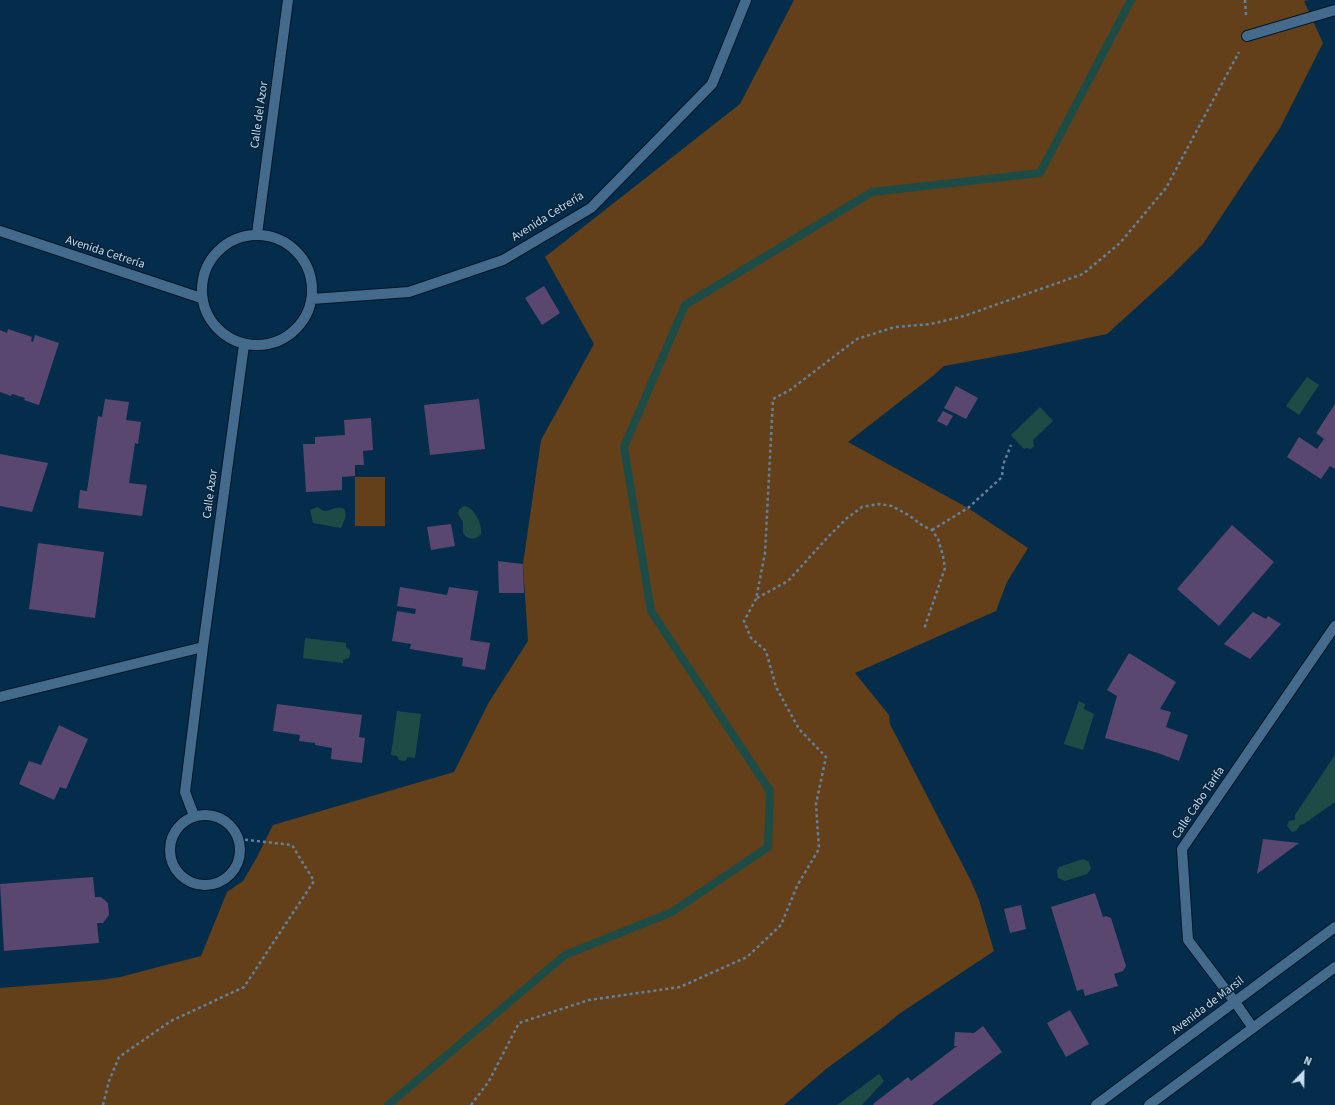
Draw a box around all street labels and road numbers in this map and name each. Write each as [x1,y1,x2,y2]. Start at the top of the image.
street label: Calle del Azor [248,81,272,149]
street label: Avenida Cetrería [509,189,587,245]
street label: Avenida Cetrería [64,233,146,273]
street label: Calle Azor [200,468,222,520]
street label: Calle Cabo Tarifa [1170,764,1228,842]
street label: Avenida de Marsil [1169,974,1247,1038]

